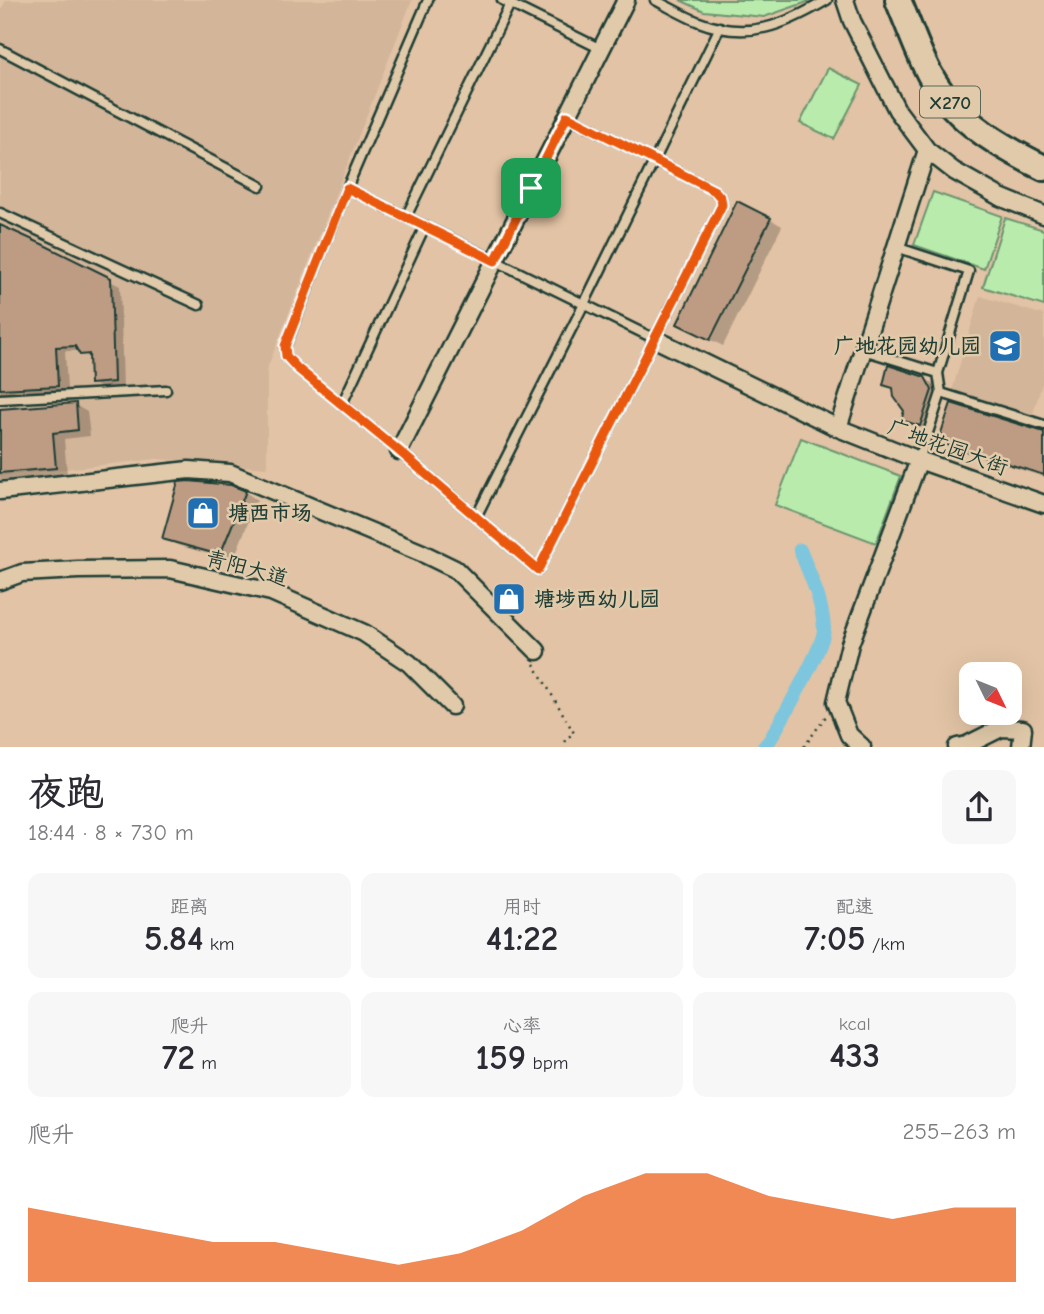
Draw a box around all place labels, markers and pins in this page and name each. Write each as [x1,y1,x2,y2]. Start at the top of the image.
pin [501,158,561,218]
school or university icon: 广地花园幼儿园 [986,327,1024,365]
place label: 广地花园幼儿园 [834,334,981,358]
shop icon: 塘西市场 [184,494,222,532]
place label: 塘西市场 [228,501,312,525]
shop icon: 塘埗西幼儿园 [490,580,528,618]
place label: 塘埗西幼儿园 [534,587,660,611]

